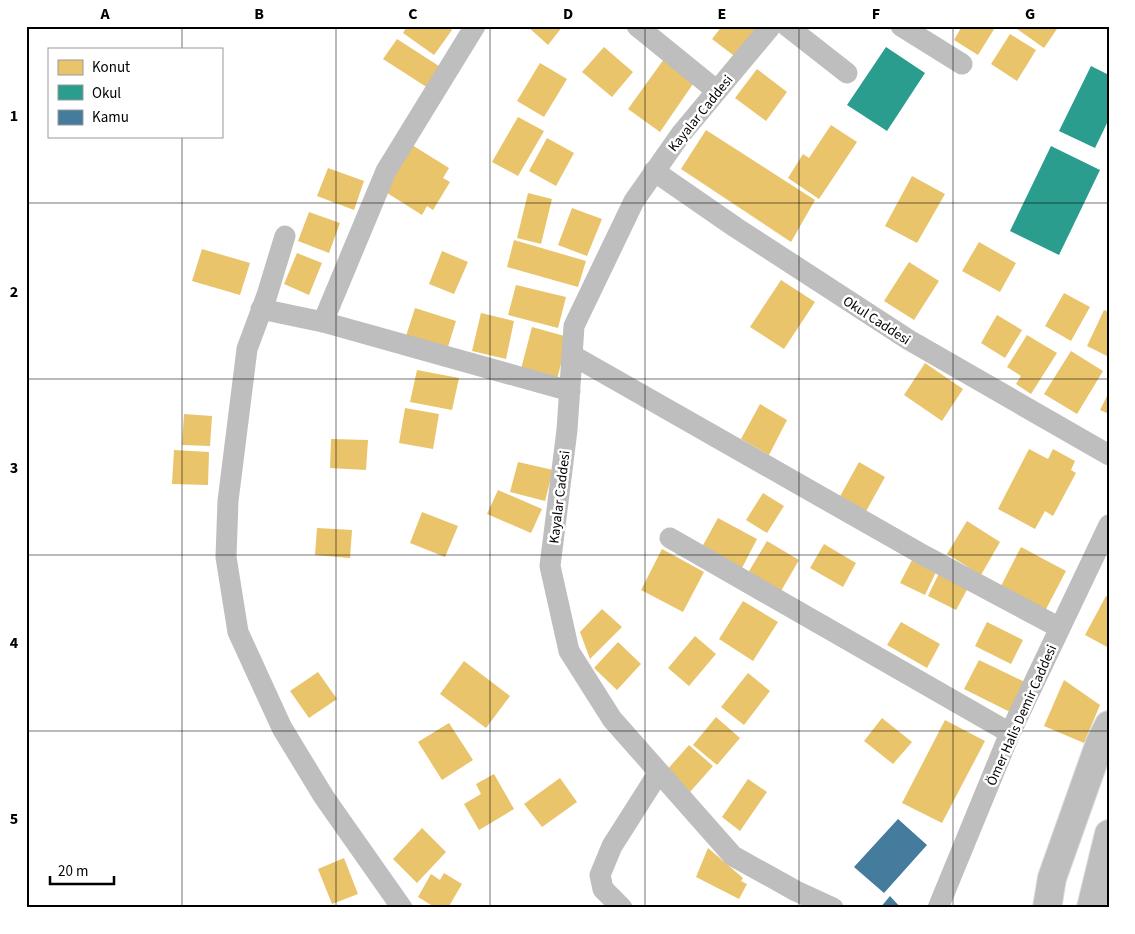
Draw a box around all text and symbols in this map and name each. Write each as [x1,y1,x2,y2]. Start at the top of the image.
text: A [99,3,110,25]
text: B [254,3,264,25]
text: C [408,3,418,25]
text: D [563,3,573,25]
text: E [718,3,726,25]
text: F [872,3,880,25]
text: G [1025,3,1035,25]
legend [48,48,222,138]
text: Konut [92,57,130,78]
street label: Kayalar Caddesi [664,71,738,156]
text: Okul [92,83,121,104]
text: 1 [10,105,18,127]
text: Kamu [92,107,129,128]
text: 2 [10,281,18,303]
street label: Okul Caddesi [839,292,914,350]
street label: Kayalar Caddesi [544,449,576,545]
text: 3 [10,457,18,479]
text: 4 [10,632,19,654]
street label: Ömer Halis Demir Caddesi [982,642,1062,789]
text: 5 [10,808,18,830]
scale bar [50,854,114,886]
text: 20 m [58,861,88,882]

